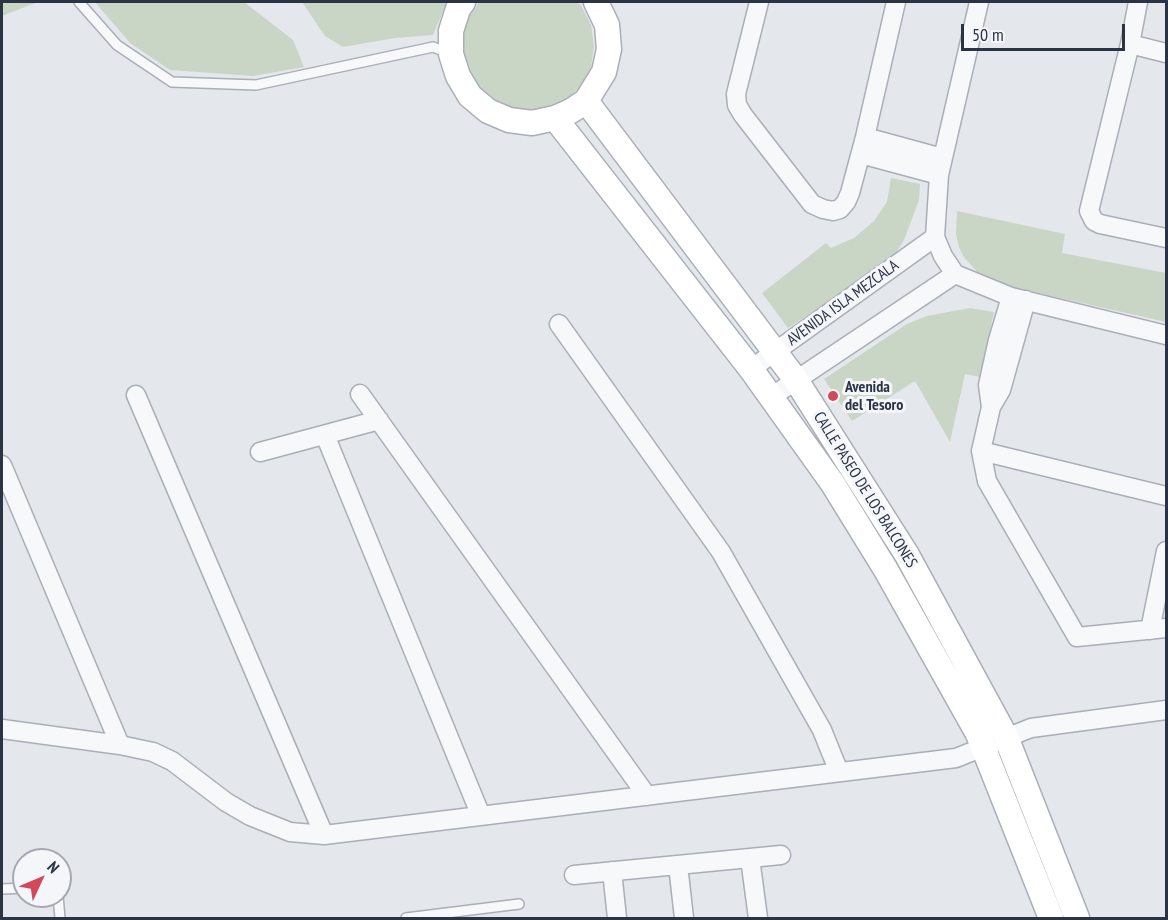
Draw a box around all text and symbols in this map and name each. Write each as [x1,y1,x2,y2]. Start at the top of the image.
scale bar [964,12,1128,50]
text: 50 m [972,23,1004,46]
street label: AVENIDA ISLA MEZCALA [783,256,903,350]
place label: Avenida del Tesoro [845,377,903,415]
marker: Avenida del Tesoro [826,389,840,403]
street label: CALLE PASEO DE LOS BALCONES [809,409,921,571]
north arrow [12,848,72,908]
text: N [43,857,64,877]

